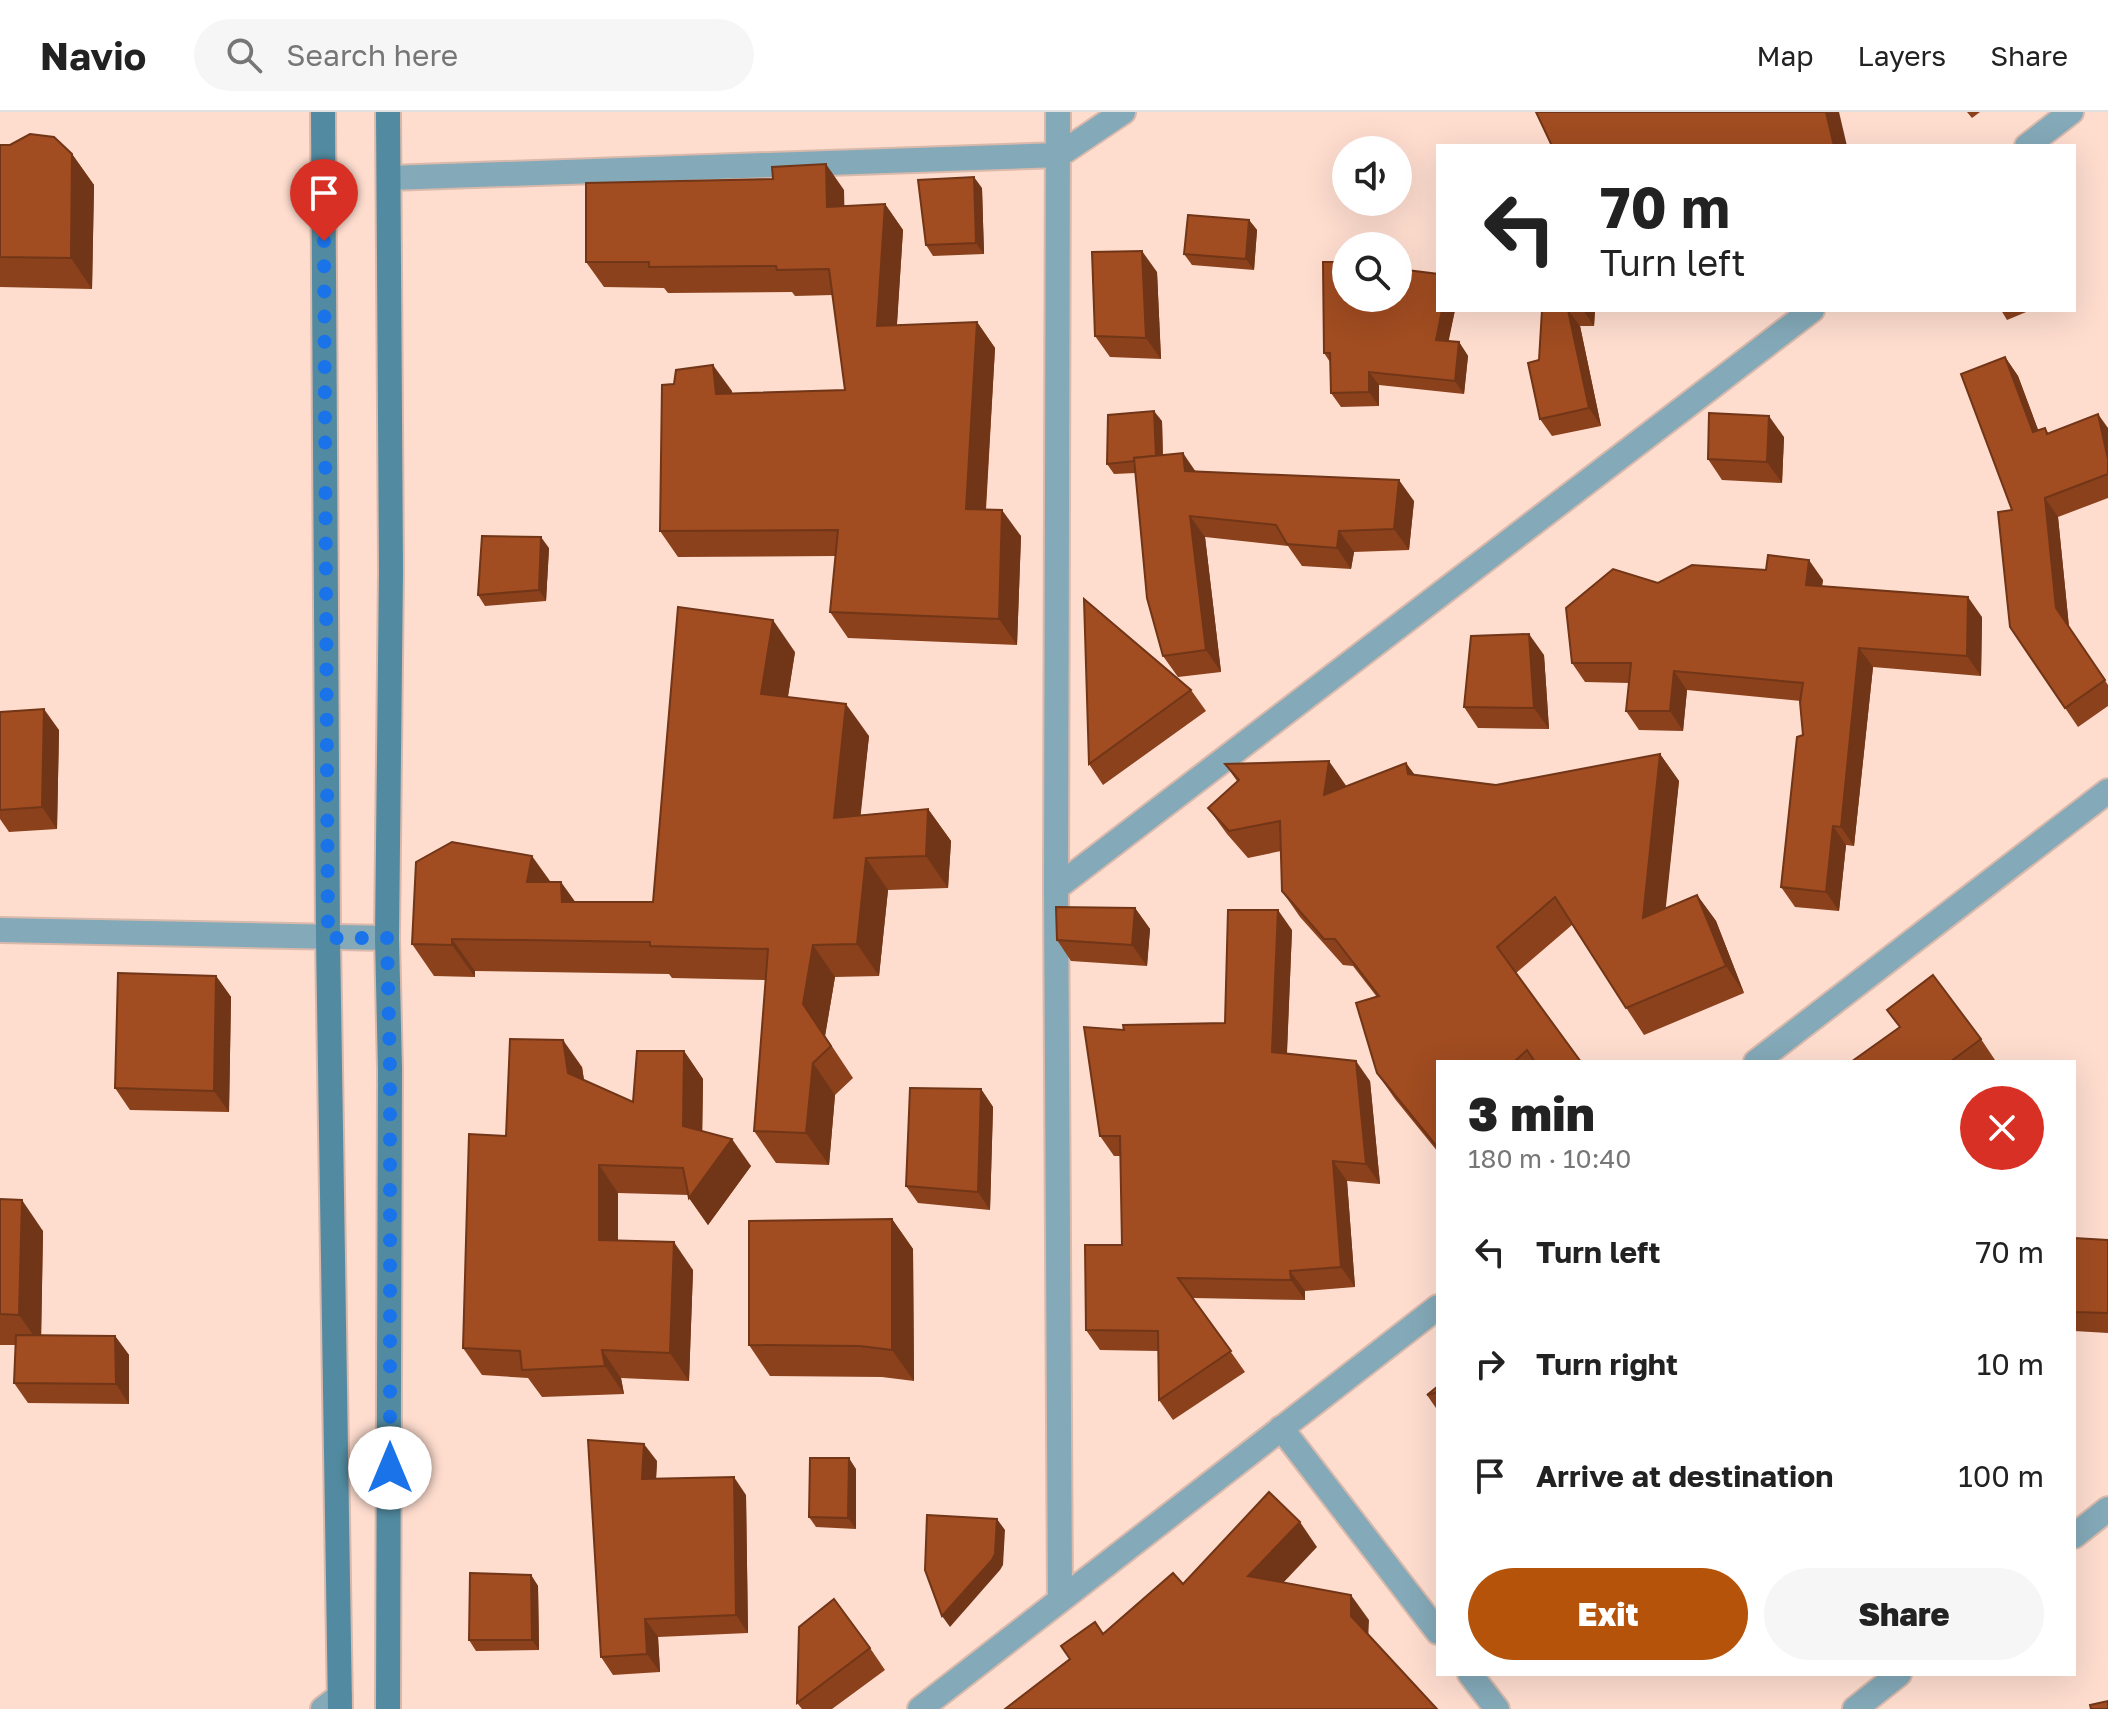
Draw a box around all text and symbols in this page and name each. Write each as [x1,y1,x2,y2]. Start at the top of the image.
search box [194,19,754,91]
text: Navio [40,33,146,78]
icon: search [222,33,266,77]
text: Search here [286,37,458,73]
text: Map [1756,39,1814,72]
text: Layers [1858,39,1946,72]
text: Share [1990,39,2068,72]
map controls [1332,136,1412,312]
button: sound [1332,136,1412,216]
pin [290,159,358,241]
icon: arrive [302,171,346,215]
text: 70 m [1600,173,1730,240]
icon: left [1468,176,1572,280]
button: search [1332,232,1412,312]
text: Turn left [1600,241,1746,284]
text: 3 min [1468,1084,1595,1142]
button: close [1960,1086,2044,1170]
text: 180 m · 10:40 [1468,1143,1631,1174]
icon: left [1468,1230,1512,1274]
text: Turn left [1536,1234,1661,1270]
text: 70 m [1975,1234,2044,1270]
icon: right [1468,1342,1512,1386]
text: Turn right [1536,1346,1678,1382]
text: 10 m [1977,1346,2044,1382]
position arrow [348,1426,432,1510]
icon: arrive [1468,1454,1512,1498]
text: Arrive at destination [1536,1458,1833,1494]
text: 100 m [1958,1458,2044,1494]
button: Exit [1468,1568,1748,1660]
button: Share [1764,1568,2044,1660]

